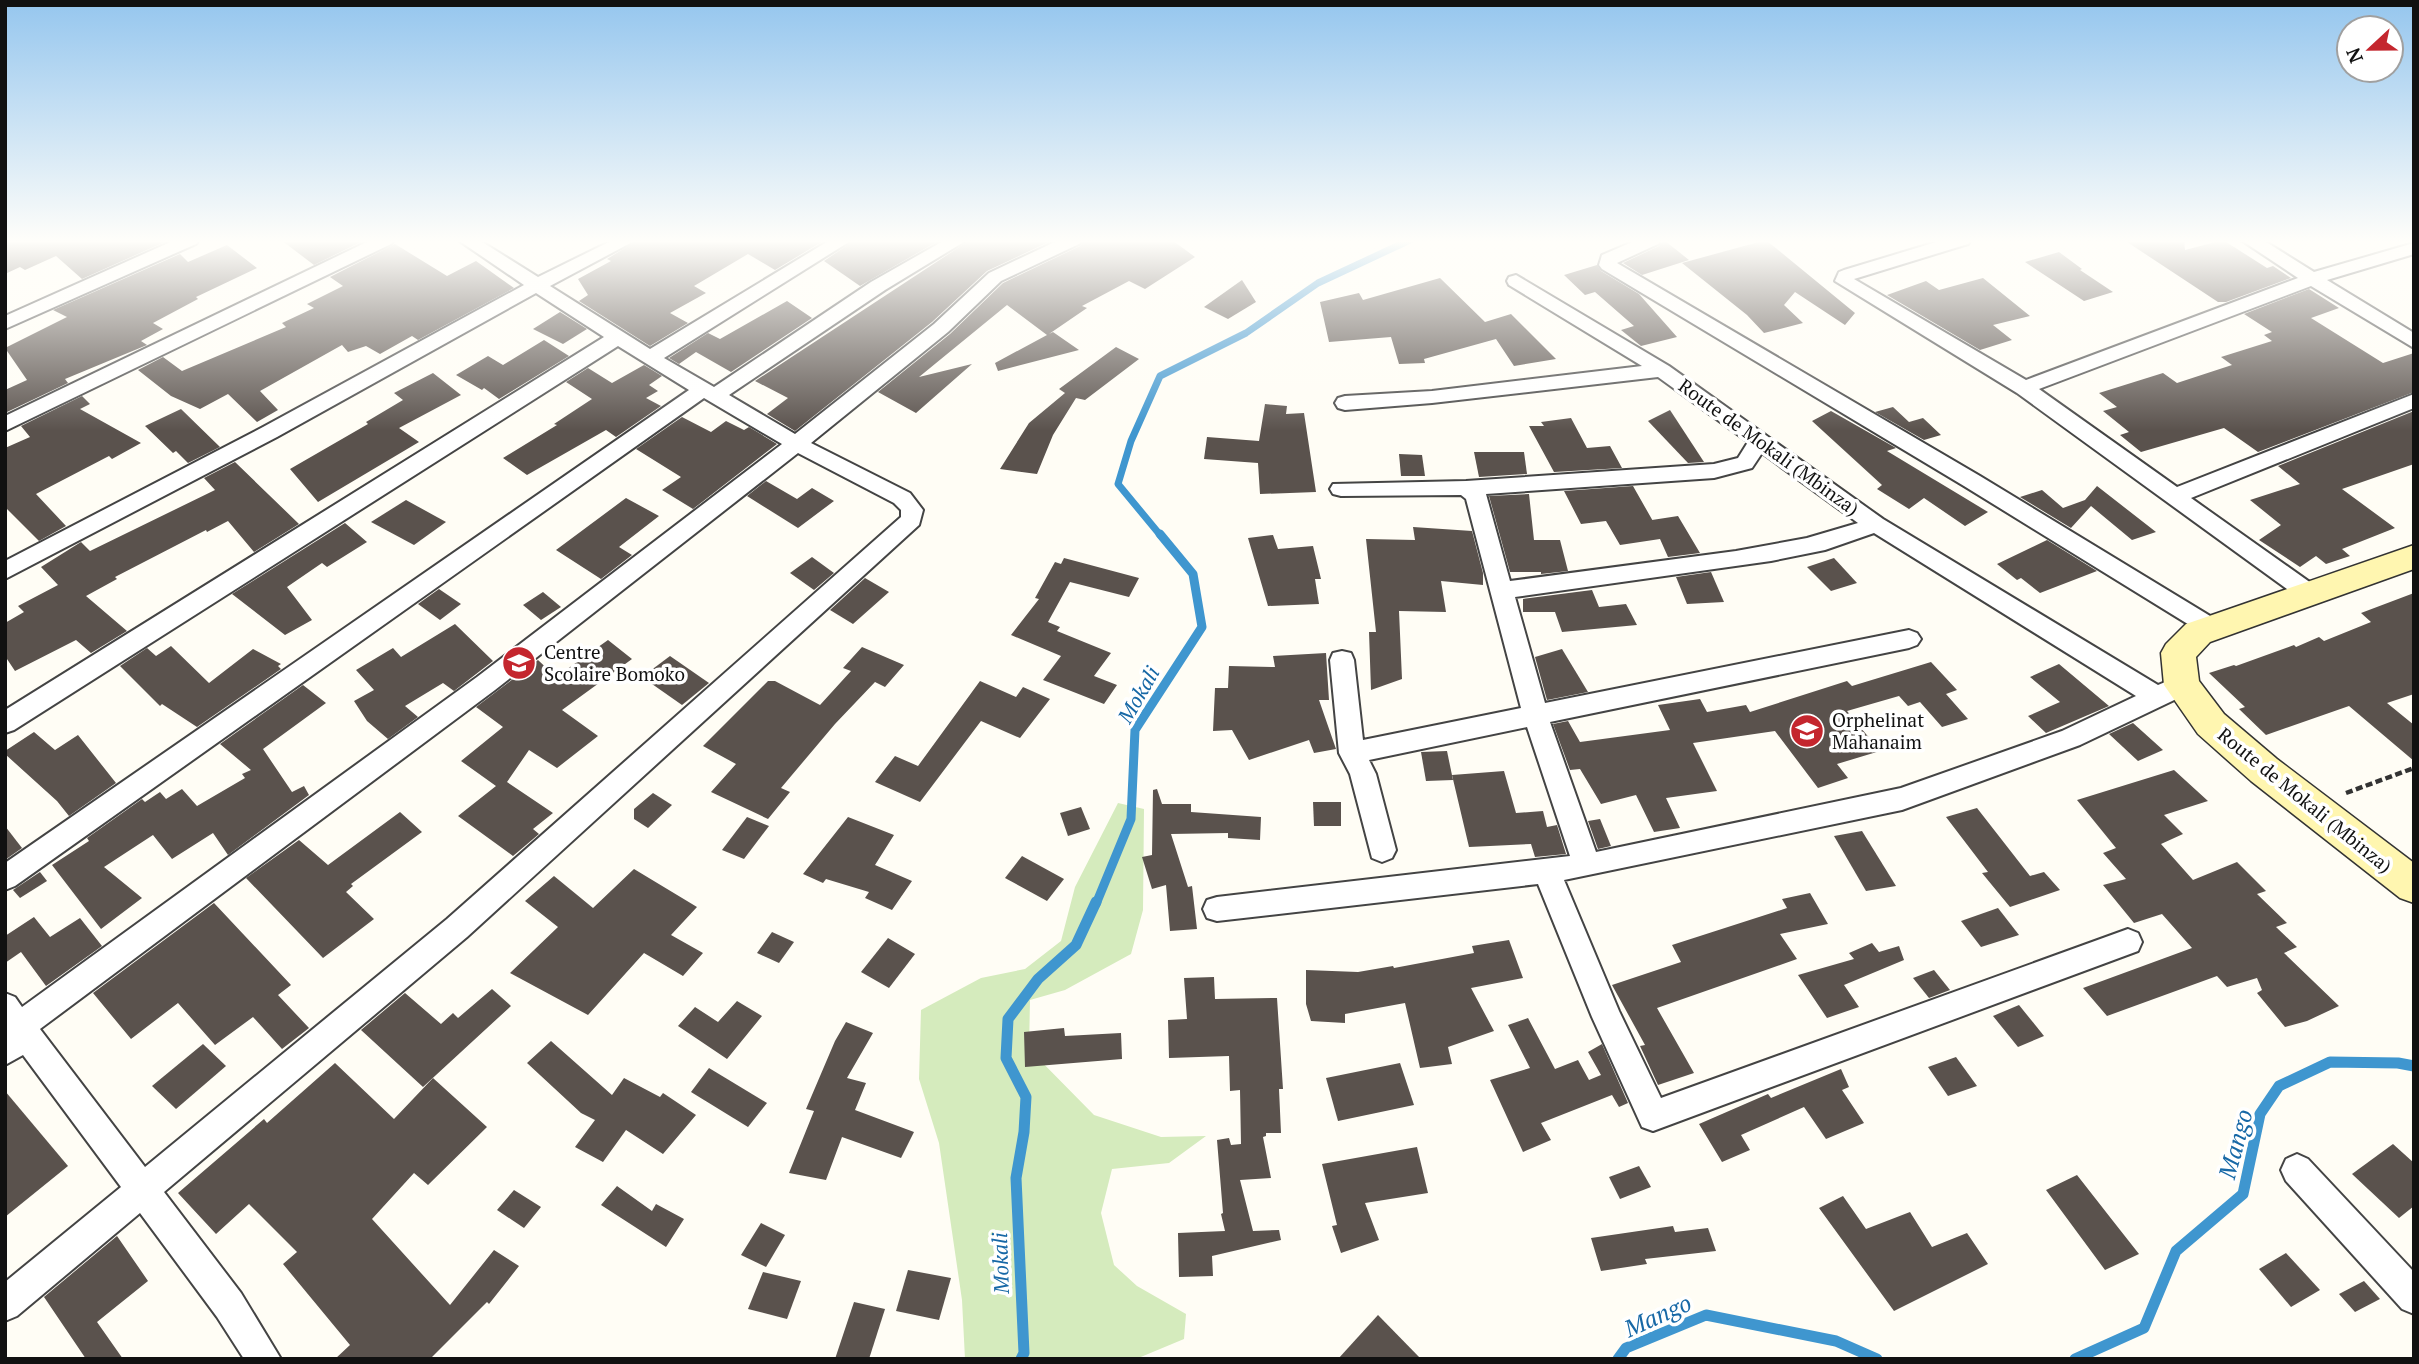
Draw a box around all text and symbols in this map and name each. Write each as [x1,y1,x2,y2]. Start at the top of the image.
north arrow [2335,14,2405,84]
text: N [2339,44,2368,67]
street label: Route de Mokali (Mbinza) [1674,373,1865,521]
place label: Centre Scolaire Bomoko [544,639,685,686]
school or university icon: Centre Scolaire Bomoko [500,644,538,682]
water label: Mokali [1110,661,1166,729]
place label: Orphelinat Mahanaim [1832,707,1924,754]
school or university icon: Orphelinat Mahanaim [1788,712,1826,750]
street label: Route de Mokali (Mbinza) [2213,722,2398,878]
water label: Mango [2210,1105,2260,1183]
water label: Mokali [985,1232,1015,1295]
water label: Mango [1618,1286,1696,1344]

